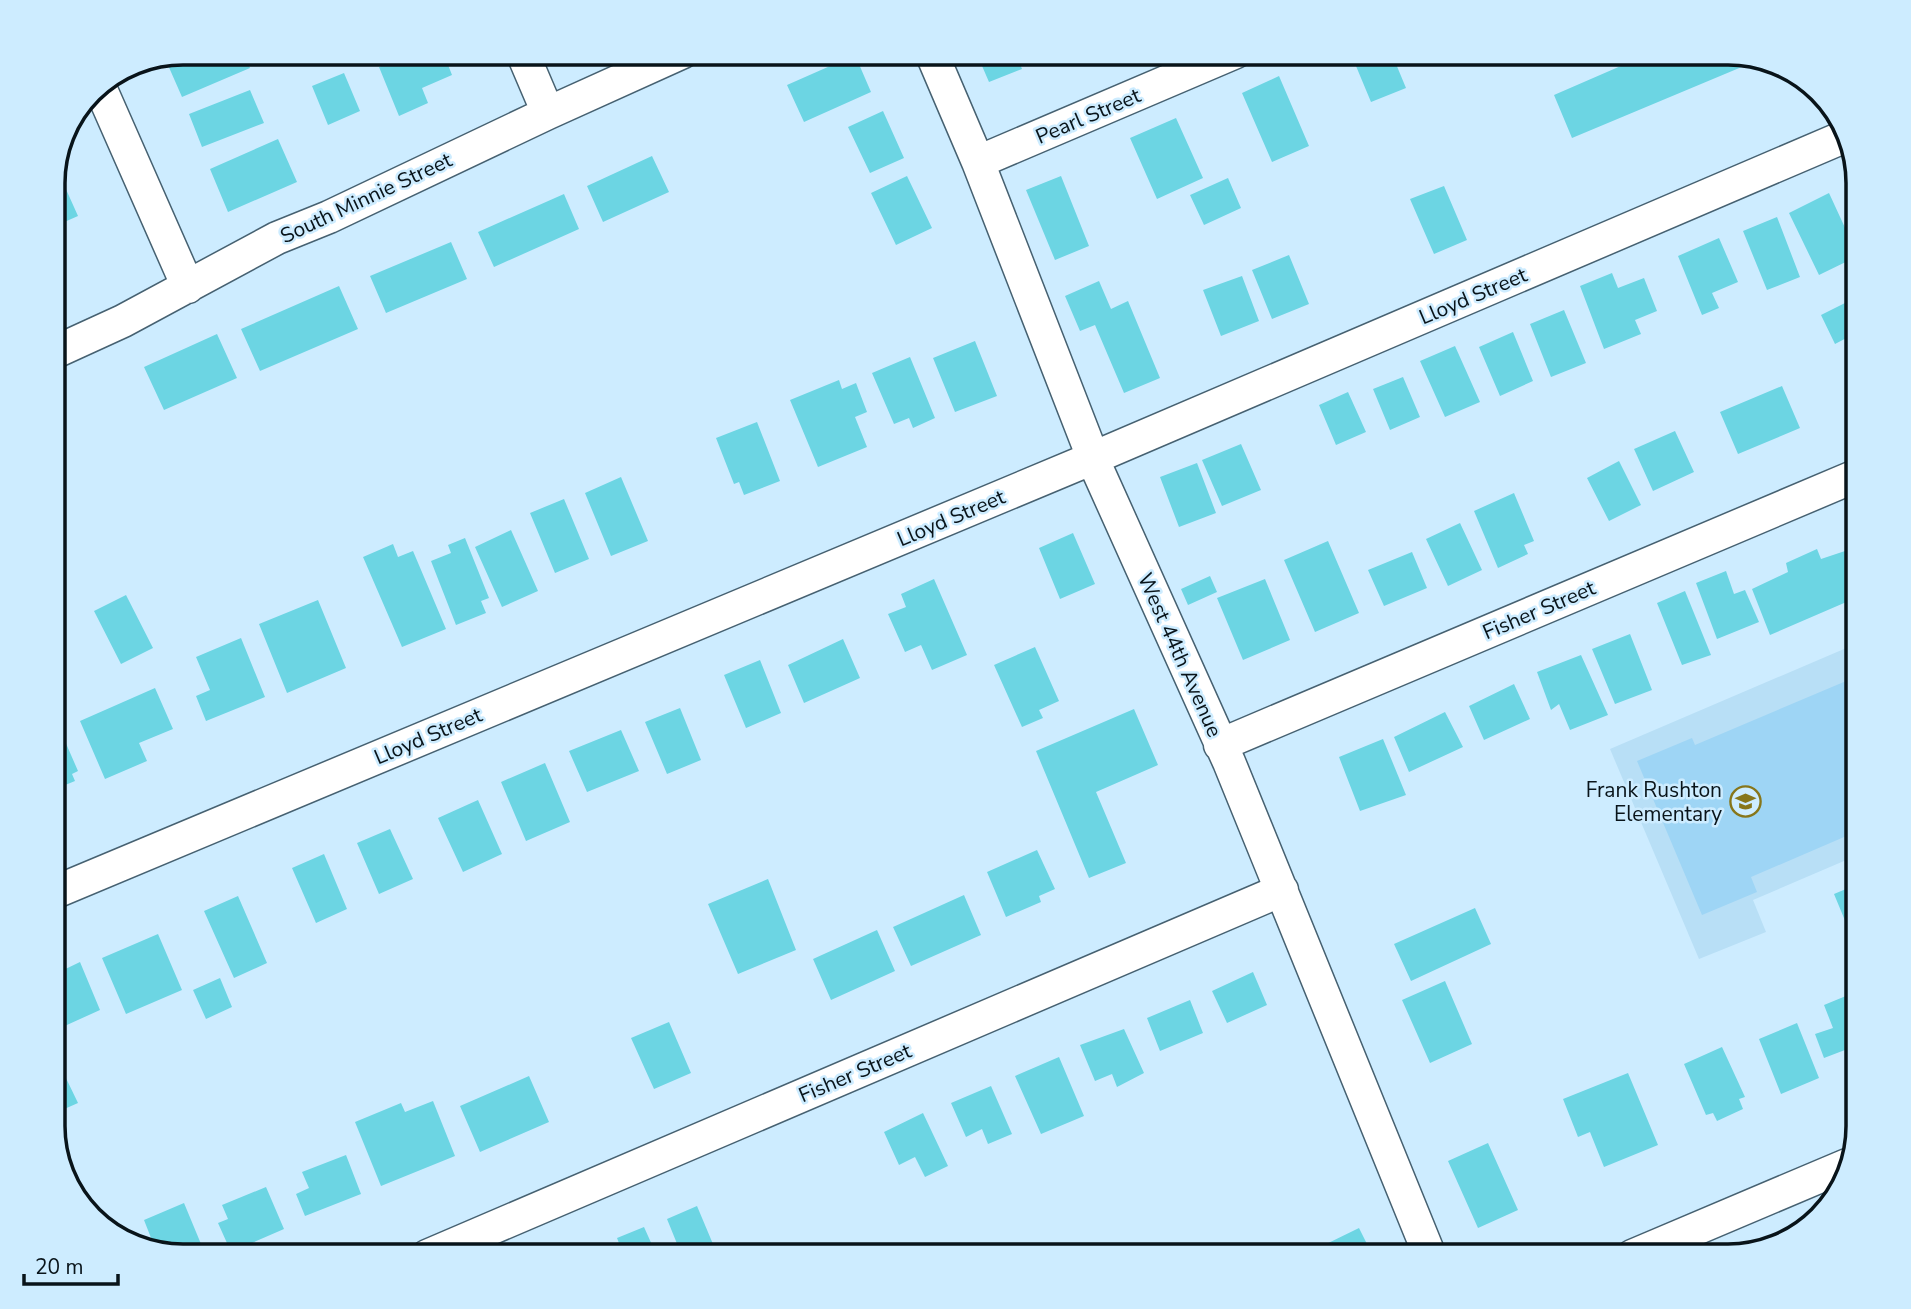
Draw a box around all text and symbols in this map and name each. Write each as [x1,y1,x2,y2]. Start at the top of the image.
street label: Pearl Street [1031,81,1145,151]
street label: South Minnie Street [276,146,457,250]
street label: Lloyd Street [1415,260,1532,331]
street label: Lloyd Street [893,482,1010,553]
street label: West 44th Avenue [1131,568,1229,742]
street label: Fisher Street [1478,573,1600,646]
street label: Lloyd Street [370,700,487,771]
place label: Frank Rushton Elementary [1586,776,1722,828]
school or university icon: Frank Rushton Elementary [1728,785,1762,819]
street label: Fisher Street [794,1036,916,1109]
scale bar [24,1242,119,1286]
text: 20 m [35,1253,84,1281]

